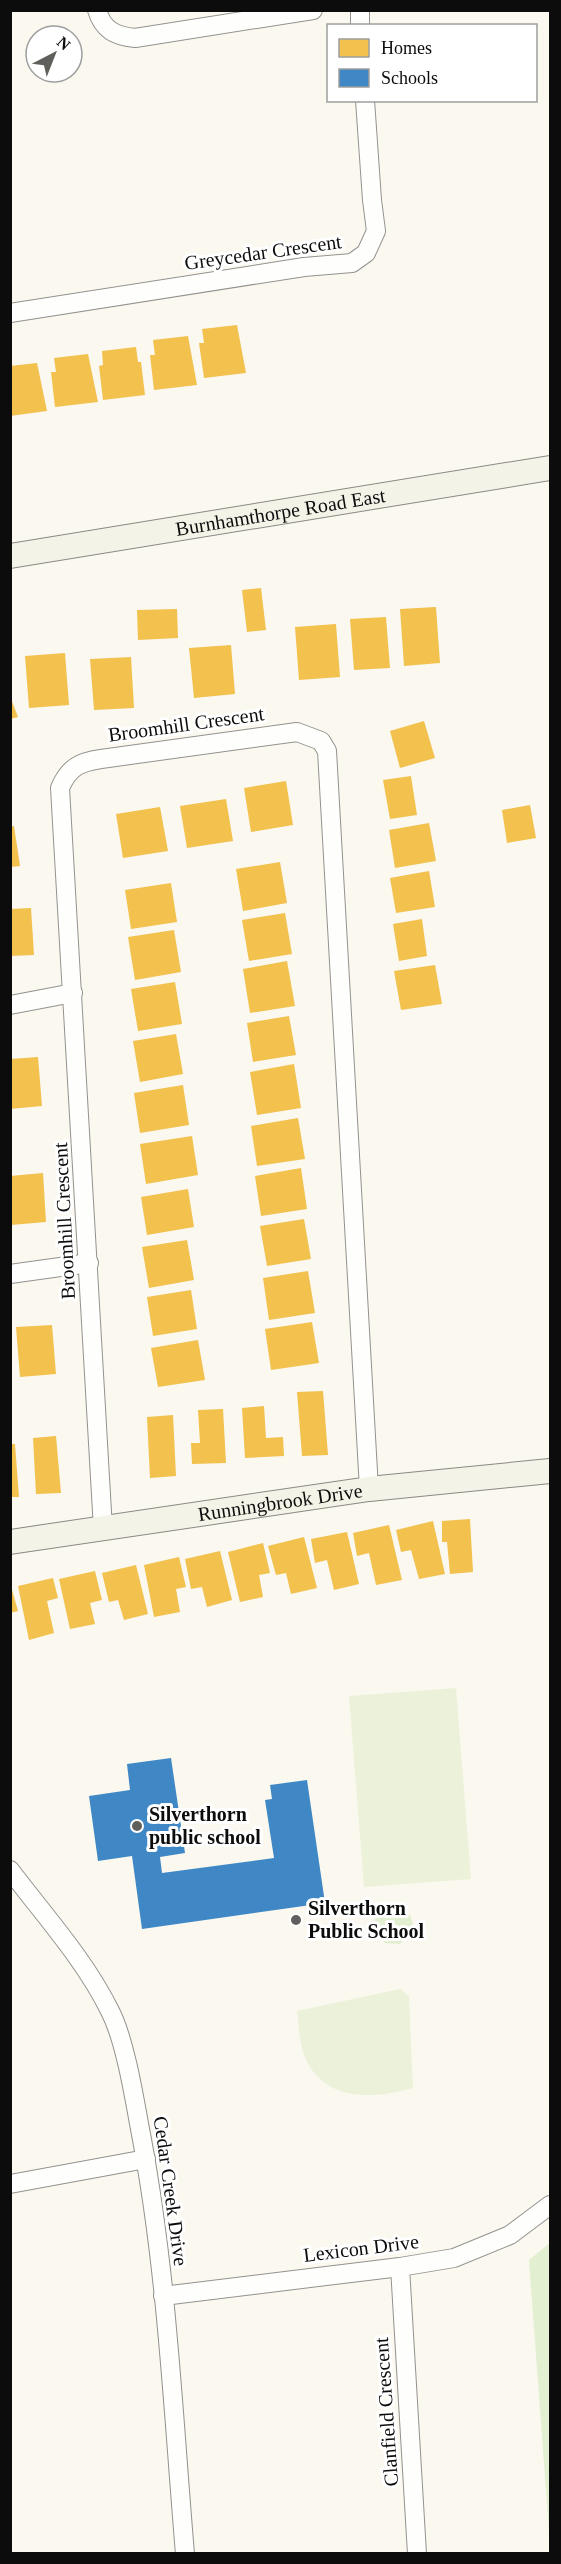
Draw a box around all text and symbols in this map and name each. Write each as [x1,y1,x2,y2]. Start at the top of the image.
north arrow [24,24,84,84]
legend [327,24,537,102]
text: N [54,33,74,54]
text: Homes [381,38,432,58]
text: Schools [381,68,438,88]
street label: Greycedar Crescent [183,230,343,275]
street label: Burnhamthorpe Road East [174,484,387,540]
street label: Broomhill Crescent [107,702,266,746]
street label: Broomhill Crescent [49,1141,79,1300]
street label: Runningbrook Drive [196,1479,364,1525]
place label: Silverthorn public school [149,1803,261,1849]
marker: Silverthorn public school [130,1819,144,1833]
place label: Silverthorn Public School [308,1897,425,1942]
marker: Silverthorn Public School [289,1913,303,1927]
street label: Cedar Creek Drive [150,2115,192,2267]
street label: Lexicon Drive [302,2230,420,2266]
street label: Clanfield Crescent [370,2336,402,2487]

